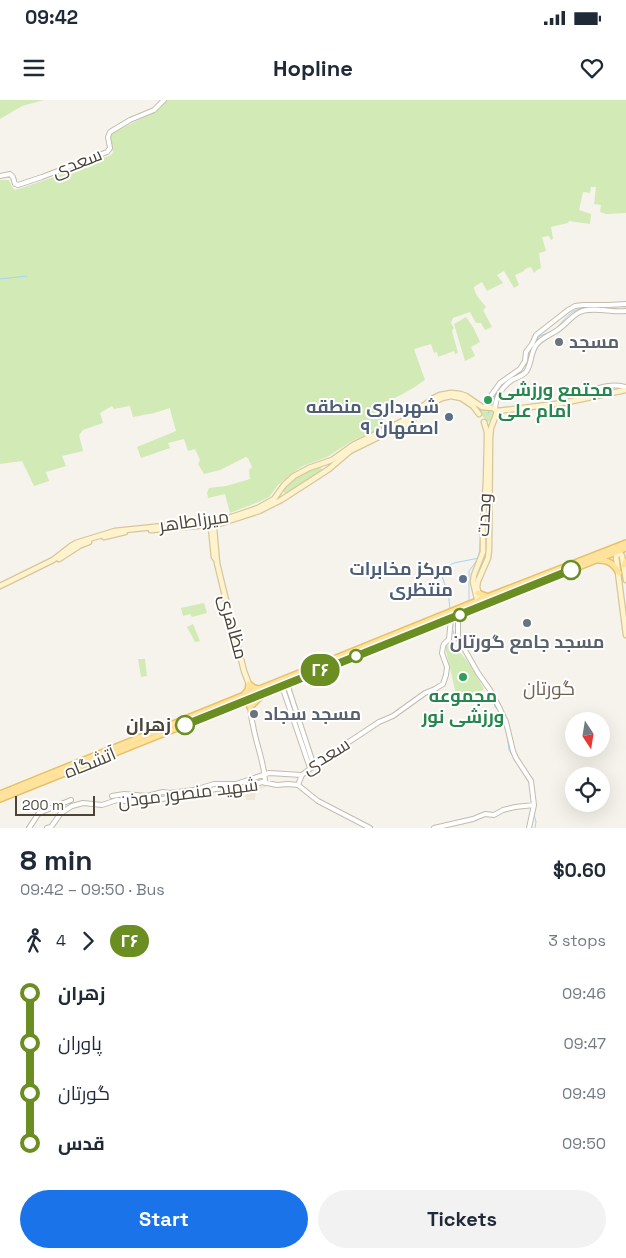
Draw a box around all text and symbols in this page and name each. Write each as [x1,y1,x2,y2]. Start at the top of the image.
text: 09:42 [25,5,78,30]
icon: menu [20,54,48,82]
text: Hopline [273,54,353,82]
icon: heart [578,54,606,82]
street label: سعدی [48,142,105,183]
place label: مسجد [569,330,619,353]
marker: مسجد [553,336,565,348]
place label: مجتمع ورزشی امام علی [498,378,613,423]
marker: مجتمع ورزشی امام علی [482,394,494,406]
place label: شهرداری منطقه ۹ اصفهان [306,395,439,439]
marker: شهرداری منطقه ۹ اصفهان [443,411,455,423]
street label: وحدت [471,493,496,537]
street label: میرزاطاهر [157,504,230,537]
place label: مرکز مخابرات منتظری [350,557,453,601]
unlabelled marker [561,560,581,580]
marker: مرکز مخابرات منتظری [457,573,469,585]
street label: مظاهری [214,592,253,662]
unlabelled marker [453,608,467,622]
marker: مسجد جامع گورتان [521,617,533,629]
place label: مسجد جامع گورتان [450,630,604,654]
unlabelled marker [349,649,363,663]
line badge: ۲۶ [298,654,342,686]
text: ۲۶ [311,658,329,681]
marker: مجموعه ورزشی نور [457,671,469,683]
district label: گورتان [523,676,575,701]
place label: مجموعه ورزشی نور [421,684,504,728]
place label: مسجد سجاد [264,702,361,725]
marker: مسجد سجاد [248,708,260,720]
north arrow [565,712,610,758]
map controls [565,712,610,812]
place label: زهران [126,713,171,736]
marker: زهران [175,715,195,735]
street label: سعدی [298,732,354,779]
street label: آتشگاه [61,742,119,783]
button: locate [565,767,610,812]
street label: شهید منصور موذن [117,773,259,813]
scale bar [15,793,95,816]
text: 200 m [22,796,64,814]
text: 8 min [20,842,93,878]
text: $0.60 [553,858,606,883]
text: 09:42 – 09:50 · Bus [20,879,165,900]
icon: walk [20,927,48,955]
icon: forward [74,927,102,955]
text: ۲۶ [120,929,139,952]
text: 4 [56,930,66,951]
text: 3 stops [548,930,606,951]
text: زهران [58,981,106,1006]
text: 09:46 [562,983,606,1004]
text: پاوران [58,1031,102,1056]
text: 09:47 [563,1033,606,1054]
text: گورتان [58,1081,110,1106]
text: 09:49 [562,1083,606,1104]
text: قدس [58,1131,105,1156]
text: 09:50 [562,1133,606,1154]
button: Start [20,1190,308,1248]
button: Tickets [318,1190,606,1248]

